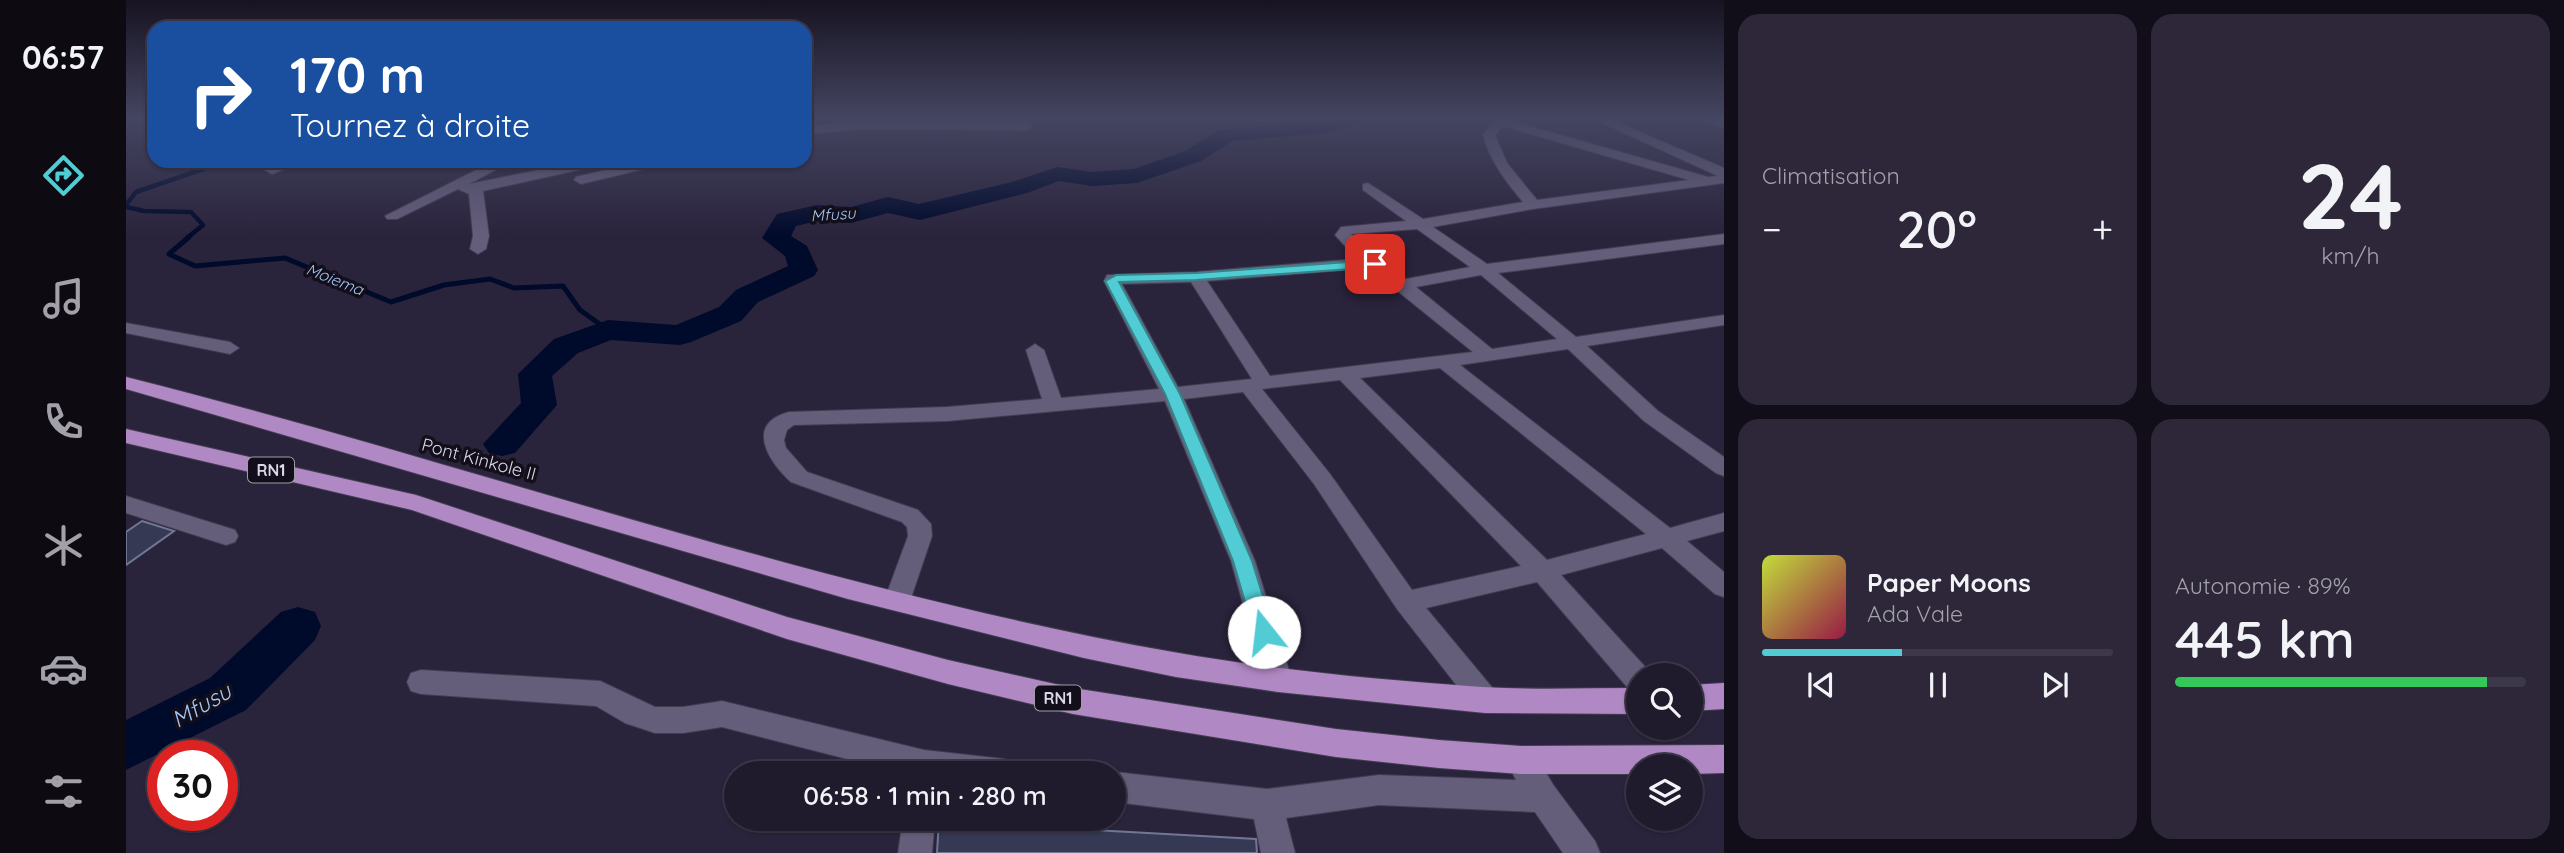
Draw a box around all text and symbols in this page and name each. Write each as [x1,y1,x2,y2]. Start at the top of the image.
text: 06:57 [22,37,104,77]
text: 170 m [290,44,425,105]
icon: right [175,49,266,140]
text: Tournez à droite [290,105,530,145]
text: 24 [2298,138,2403,252]
icon: directions [39,151,88,200]
text: Climatisation [1762,161,1900,190]
text: 20° [1896,196,1977,261]
water label: Mfusu [810,202,857,226]
text: − [1762,205,1782,253]
text: + [2092,205,2113,253]
pin [1345,234,1405,294]
text: km/h [2321,241,2380,270]
icon: arrive [1356,245,1394,283]
water label: Moiema [304,259,368,300]
icon: music [39,274,88,323]
icon: phone [39,397,88,446]
street label: Pont Kinkole II [419,433,539,485]
road number: RN1 [248,457,294,482]
icon: climate [39,521,88,570]
text: Paper Moons [1867,566,2031,599]
text: Autonomie · 89% [2175,571,2351,600]
position arrow [1227,595,1301,669]
text: Ada Vale [1867,599,1963,628]
text: 445 km [2175,606,2355,671]
icon: car [39,644,88,693]
map controls [1626,663,1703,831]
button: search [1626,663,1703,740]
icon: previous [1802,666,1840,704]
icon: pause [1919,666,1957,704]
icon: next [2036,666,2074,704]
water label: Mfusu [166,675,238,734]
road number: RN1 [1035,685,1081,710]
speed limit sign: 30 [147,740,238,831]
button: layers [1626,754,1703,831]
icon: filters [39,767,88,816]
text: 06:58 · 1 min · 280 m [803,779,1047,812]

